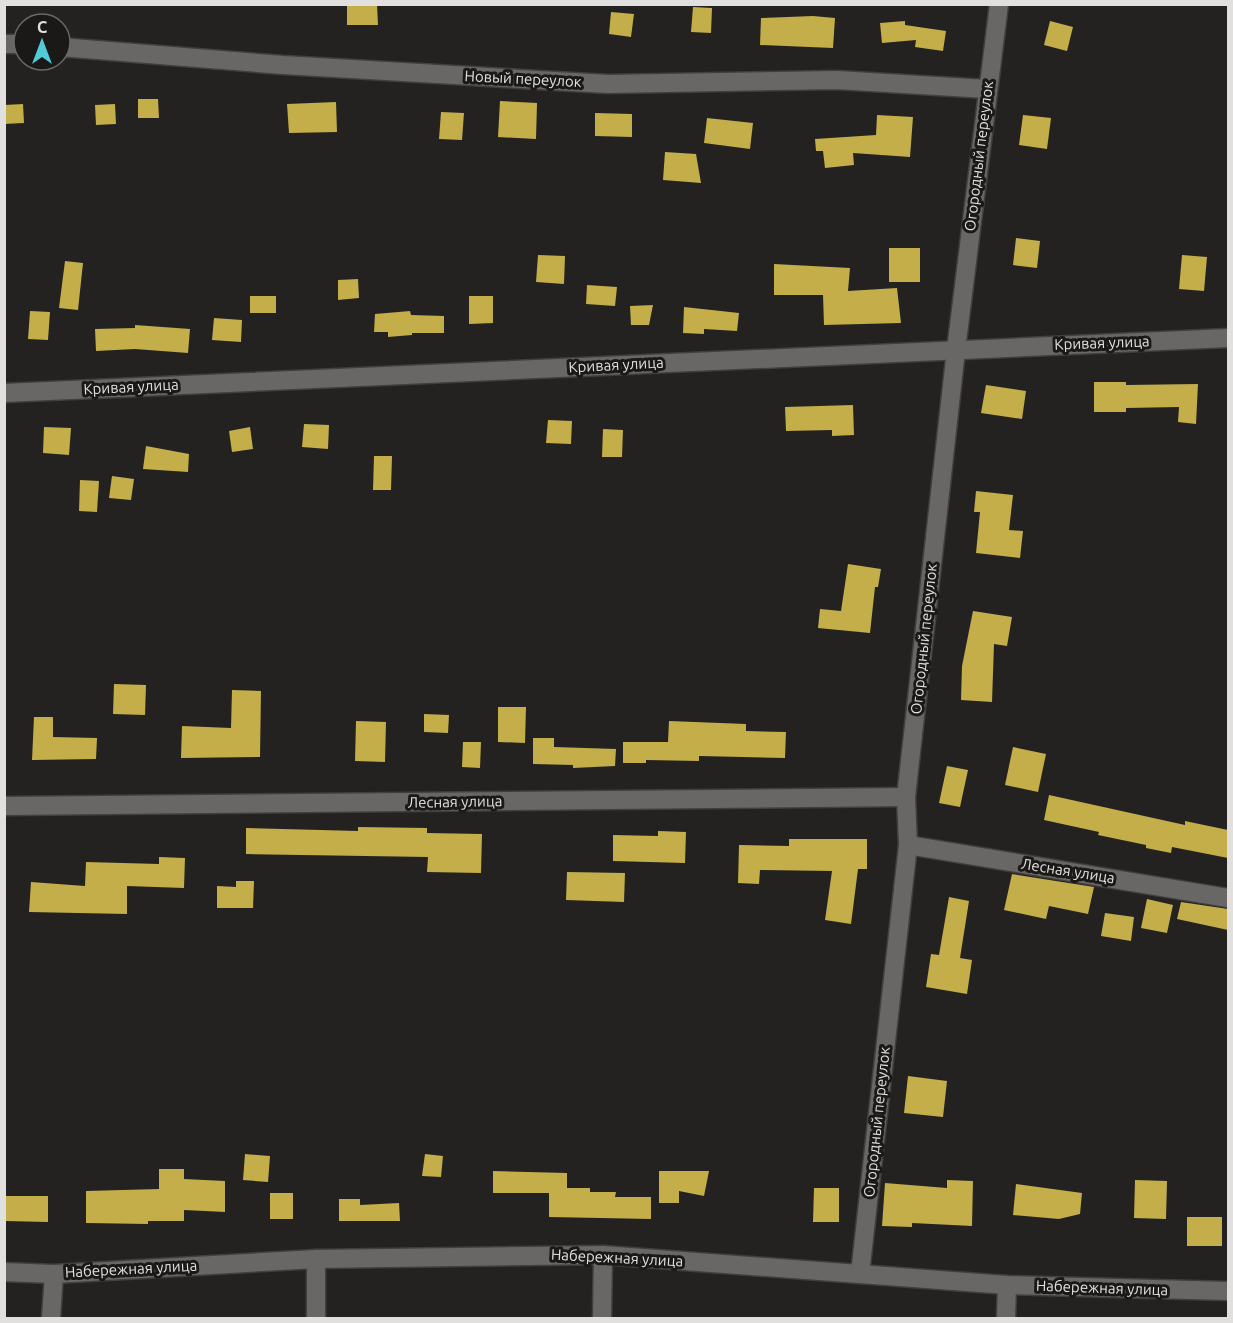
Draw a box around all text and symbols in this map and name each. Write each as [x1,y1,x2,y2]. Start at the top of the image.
north arrow [12,12,72,72]
text: С [37,18,47,36]
street label: Новый переулок [464,67,582,90]
street label: Огородный переулок [961,80,996,232]
street label: Кривая улица [1054,332,1150,353]
street label: Кривая улица [568,354,664,375]
street label: Кривая улица [83,376,179,397]
street label: Огородный переулок [907,563,940,715]
street label: Лесная улица [408,792,502,811]
street label: Лесная улица [1020,855,1116,886]
street label: Огородный переулок [860,1046,893,1198]
street label: Набережная улица [550,1246,684,1269]
street label: Набережная улица [64,1257,198,1280]
street label: Набережная улица [1036,1277,1168,1298]

